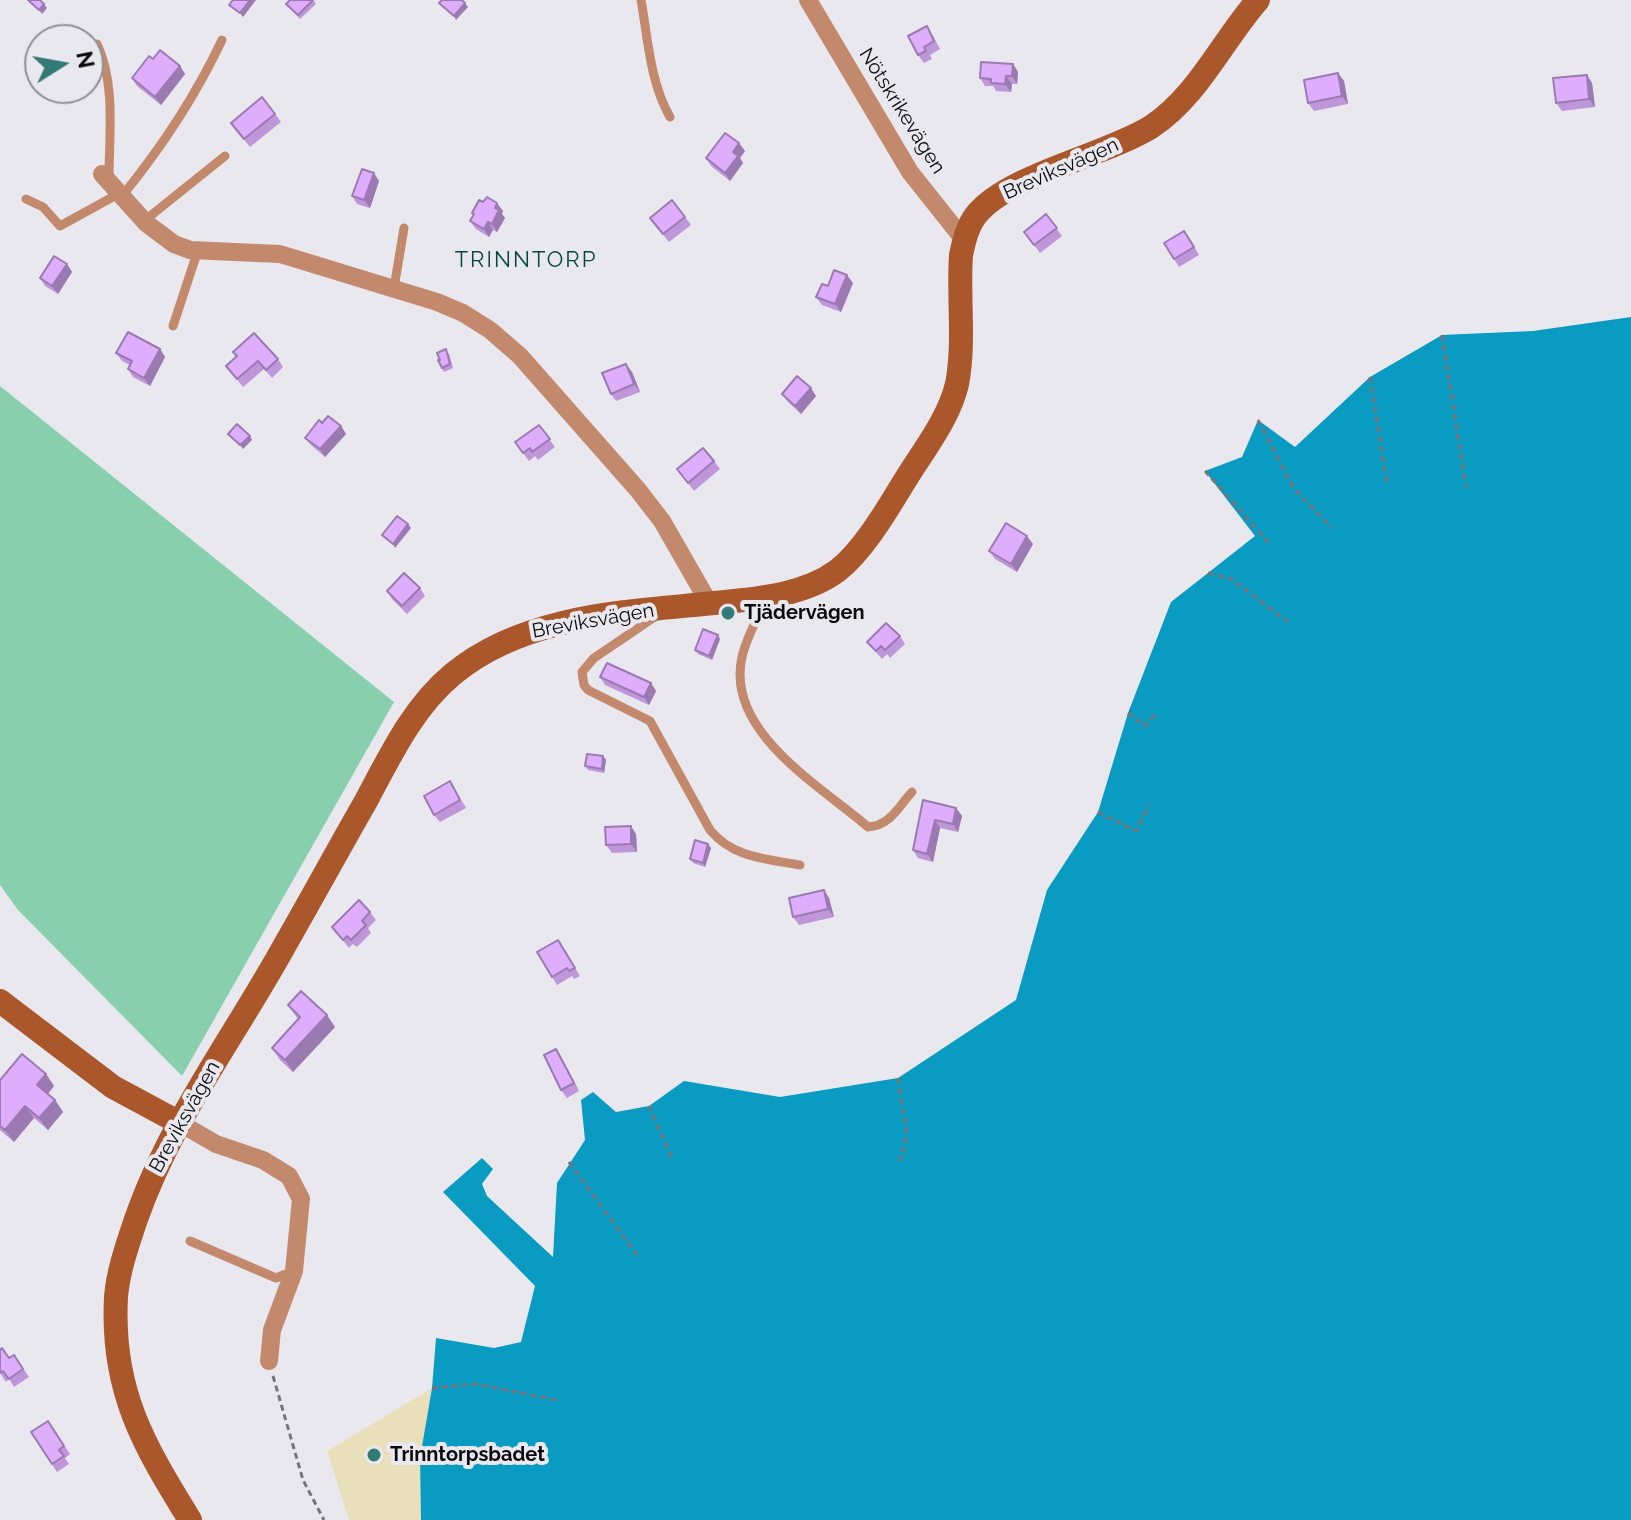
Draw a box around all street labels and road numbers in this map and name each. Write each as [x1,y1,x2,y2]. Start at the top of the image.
street label: Nötskrikevägen [854,44,950,178]
street label: Breviksvägen [1000,133,1122,205]
street label: Breviksvägen [530,598,656,644]
street label: Breviksvägen [145,1057,225,1177]

